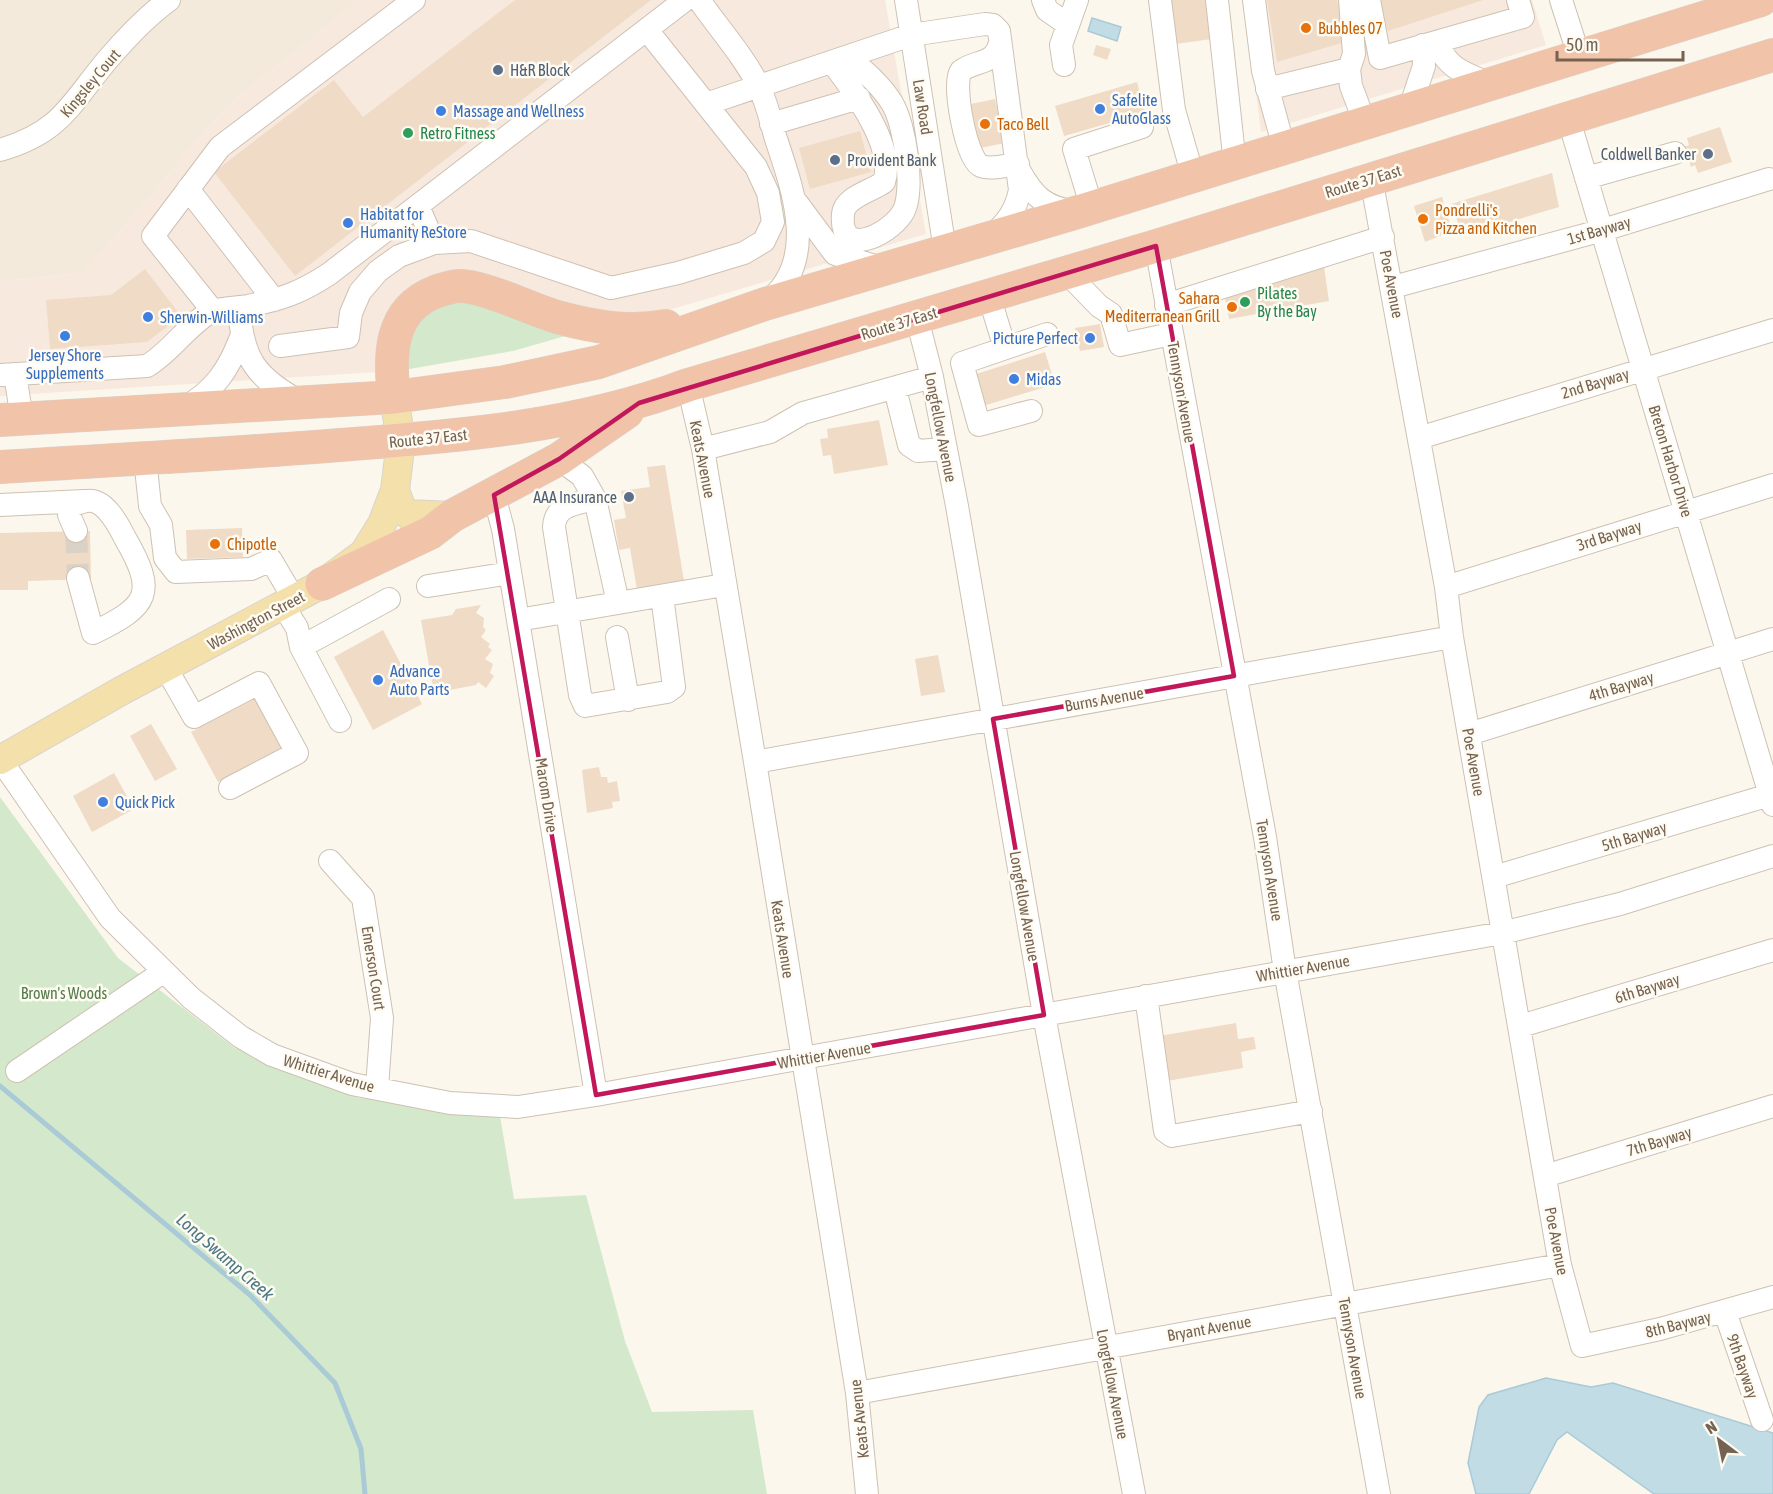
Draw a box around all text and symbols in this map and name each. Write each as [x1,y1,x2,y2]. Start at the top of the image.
place label: Bubbles 07 [1318,19,1383,37]
marker: Bubbles 07 [1299,21,1313,35]
scale bar [1557,24,1683,62]
text: 50 m [1566,34,1598,55]
street label: Kingsley Court [56,45,125,121]
place label: H&R Block [510,61,570,79]
marker: H&R Block [491,63,505,77]
street label: Law Road [910,78,936,136]
place label: Safelite AutoGlass [1112,91,1171,127]
place label: Massage and Wellness [453,102,584,121]
marker: Safelite AutoGlass [1093,102,1107,116]
marker: Massage and Wellness [434,104,448,118]
place label: Taco Bell [997,115,1050,133]
marker: Taco Bell [978,117,992,131]
place label: Retro Fitness [420,124,496,142]
marker: Retro Fitness [401,126,415,140]
place label: Coldwell Banker [1601,145,1696,163]
marker: Coldwell Banker [1701,147,1715,161]
place label: Provident Bank [847,151,936,169]
marker: Provident Bank [828,153,842,167]
street label: Route 37 East [1323,161,1404,201]
place label: Pondrelli's Pizza and Kitchen [1435,201,1537,237]
place label: Habitat for Humanity ReStore [360,205,467,242]
marker: Pondrelli's Pizza and Kitchen [1416,212,1430,226]
street label: 1st Bayway [1565,212,1633,249]
marker: Habitat for Humanity ReStore [341,216,355,230]
street label: Poe Avenue [1377,248,1407,320]
place label: Pilates By the Bay [1257,284,1317,321]
place label: Sahara Mediterranean Grill [1105,289,1221,325]
marker: Pilates By the Bay [1238,295,1252,309]
marker: Sahara Mediterranean Grill [1225,300,1239,314]
street label: Route 37 East [859,303,940,343]
place label: Sherwin-Williams [160,308,264,326]
marker: Sherwin-Williams [141,310,155,324]
marker: Jersey Shore Supplements [58,329,72,343]
place label: Picture Perfect [993,329,1078,347]
marker: Picture Perfect [1083,331,1097,345]
street label: Tennyson Avenue [1163,340,1200,444]
place label: Jersey Shore Supplements [26,346,104,383]
street label: 2nd Bayway [1559,364,1632,403]
street label: Longfellow Avenue [921,370,960,484]
place label: Midas [1026,370,1061,388]
marker: Midas [1007,372,1021,386]
street label: Breton Harbor Drive [1645,403,1697,519]
street label: Keats Avenue [687,419,719,499]
street label: Route 37 East [388,425,469,451]
place label: AAA Insurance [533,488,617,506]
marker: AAA Insurance [622,490,636,504]
street label: 3rd Bayway [1574,516,1644,555]
place label: Chipotle [227,535,277,554]
marker: Chipotle [208,537,222,551]
street label: Washington Street [204,587,308,654]
place label: Advance Auto Parts [390,662,450,698]
street label: 4th Bayway [1586,667,1656,705]
marker: Advance Auto Parts [371,673,385,687]
street label: Burns Avenue [1063,683,1145,715]
street label: Poe Avenue [1459,726,1489,798]
street label: Marom Drive [532,756,562,834]
place label: Quick Pick [115,793,175,811]
marker: Quick Pick [96,795,110,809]
street label: 5th Bayway [1599,817,1669,855]
street label: Tennyson Avenue [1252,818,1287,922]
street label: Longfellow Avenue [1005,849,1044,963]
street label: Keats Avenue [768,899,798,979]
street label: Emerson Court [358,925,390,1012]
street label: Whittier Avenue [1255,951,1351,985]
street label: 6th Bayway [1612,969,1682,1007]
park label: Brown's Woods [21,984,108,1002]
street label: Whittier Avenue [776,1038,872,1072]
street label: Whittier Avenue [281,1051,377,1095]
street label: 7th Bayway [1624,1122,1694,1160]
street label: Poe Avenue [1542,1205,1572,1277]
water label: Long Swamp Creek [172,1209,279,1305]
street label: Tennyson Avenue [1334,1296,1371,1400]
street label: 8th Bayway [1643,1307,1713,1342]
street label: Bryant Avenue [1166,1312,1253,1345]
street label: Longfellow Avenue [1093,1327,1132,1441]
street label: 9th Bayway [1723,1331,1763,1401]
street label: Keats Avenue [846,1379,872,1459]
north arrow [1689,1410,1749,1470]
text: N [1702,1417,1720,1437]

